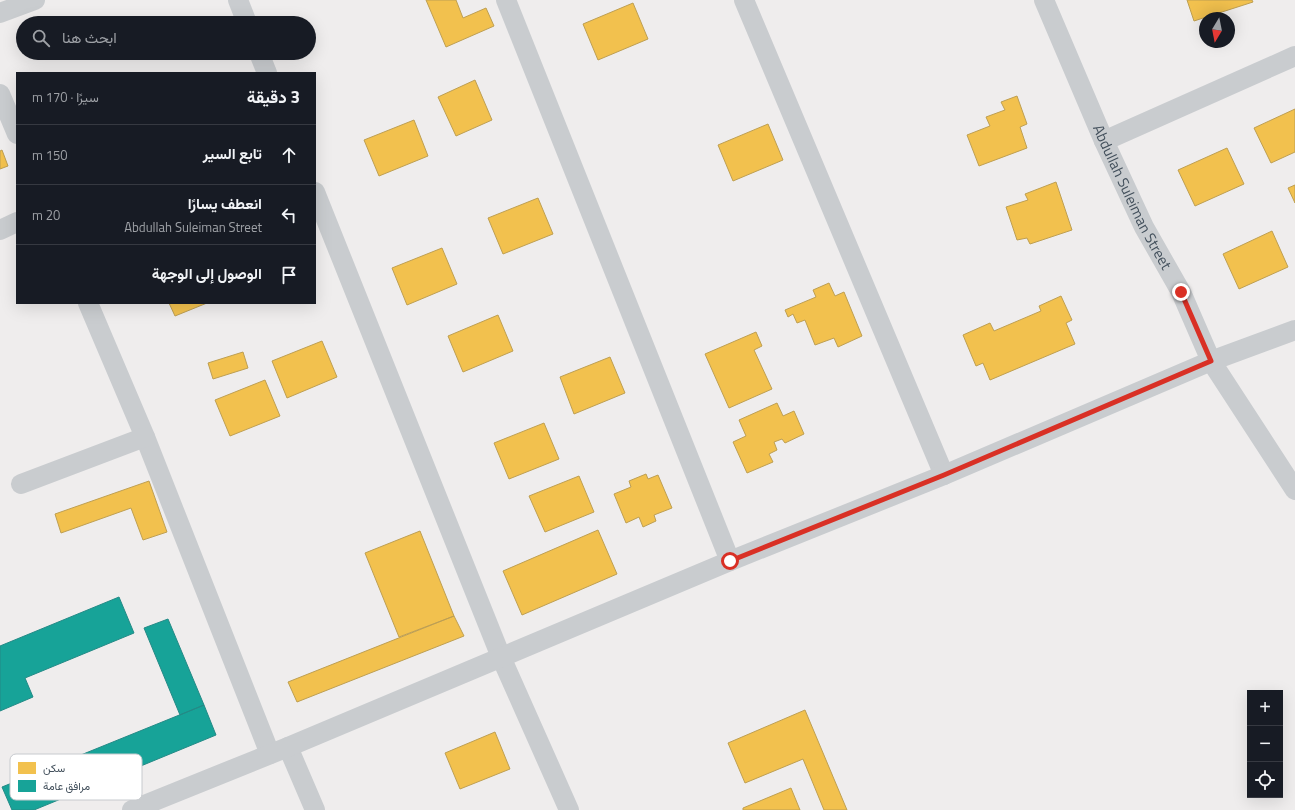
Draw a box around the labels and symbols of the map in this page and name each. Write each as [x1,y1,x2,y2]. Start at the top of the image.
north arrow [1199,12,1235,48]
street label: Abdullah Suleiman Street [1087,121,1178,274]
route end [1172,283,1190,301]
route start [721,552,739,570]
legend [10,754,142,800]
text: سكن [43,760,66,776]
text: مرافق عامة [43,778,90,794]

